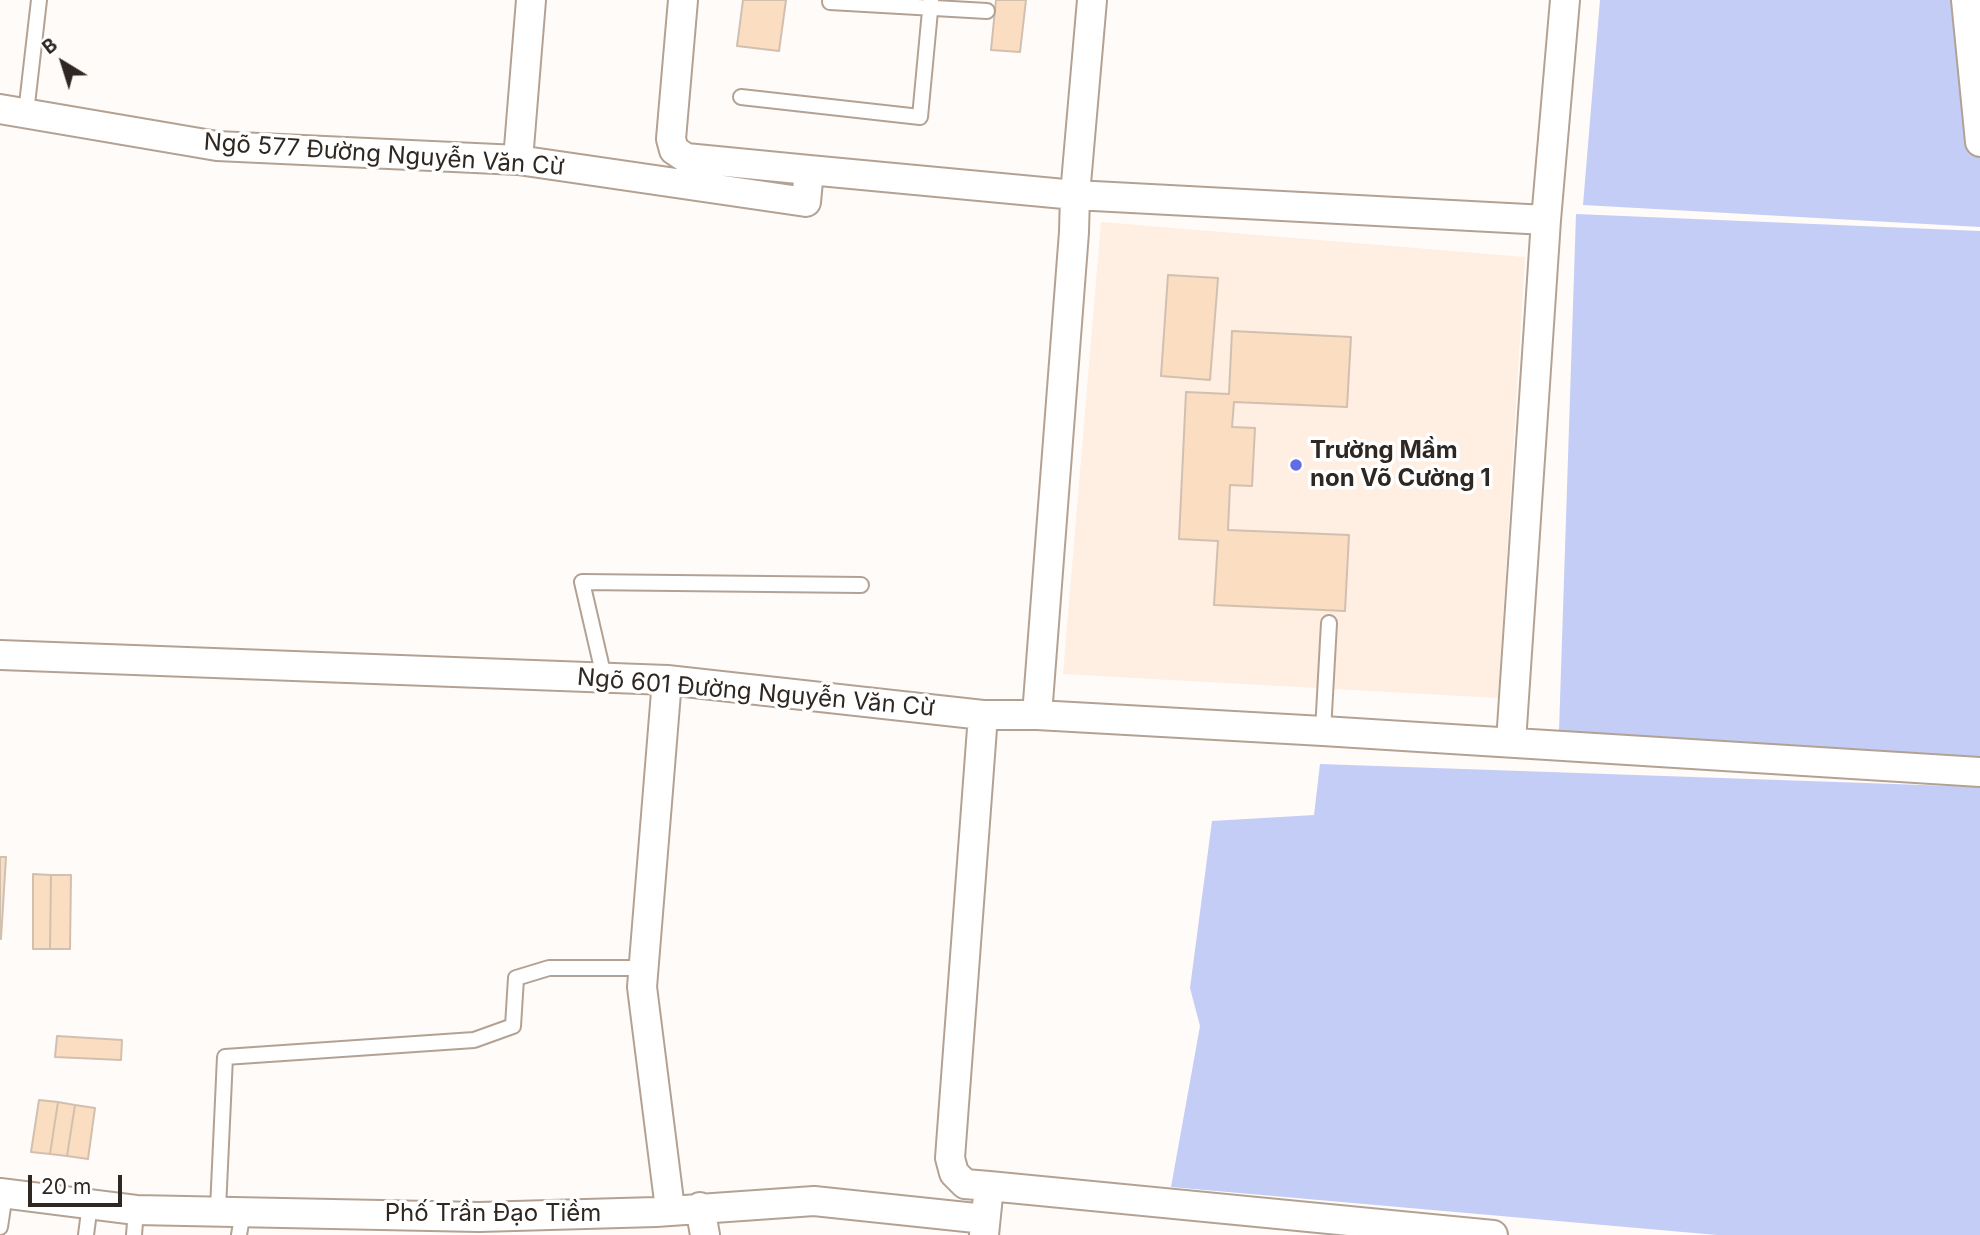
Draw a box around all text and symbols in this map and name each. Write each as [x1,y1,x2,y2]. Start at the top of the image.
north arrow [28,28,98,98]
text: B [38,33,62,59]
street label: Ngõ 577 Đường Nguyễn Văn Cừ [203,128,565,182]
place label: Trường Mầm non Võ Cường 1 [1310,437,1491,493]
marker: Trường Mầm non Võ Cường 1 [1288,457,1304,473]
street label: Ngõ 601 Đường Nguyễn Văn Cừ [576,663,936,723]
scale bar [32,1162,126,1206]
text: 20 m [41,1174,91,1199]
street label: Phố Trần Đạo Tiềm [385,1200,601,1228]

